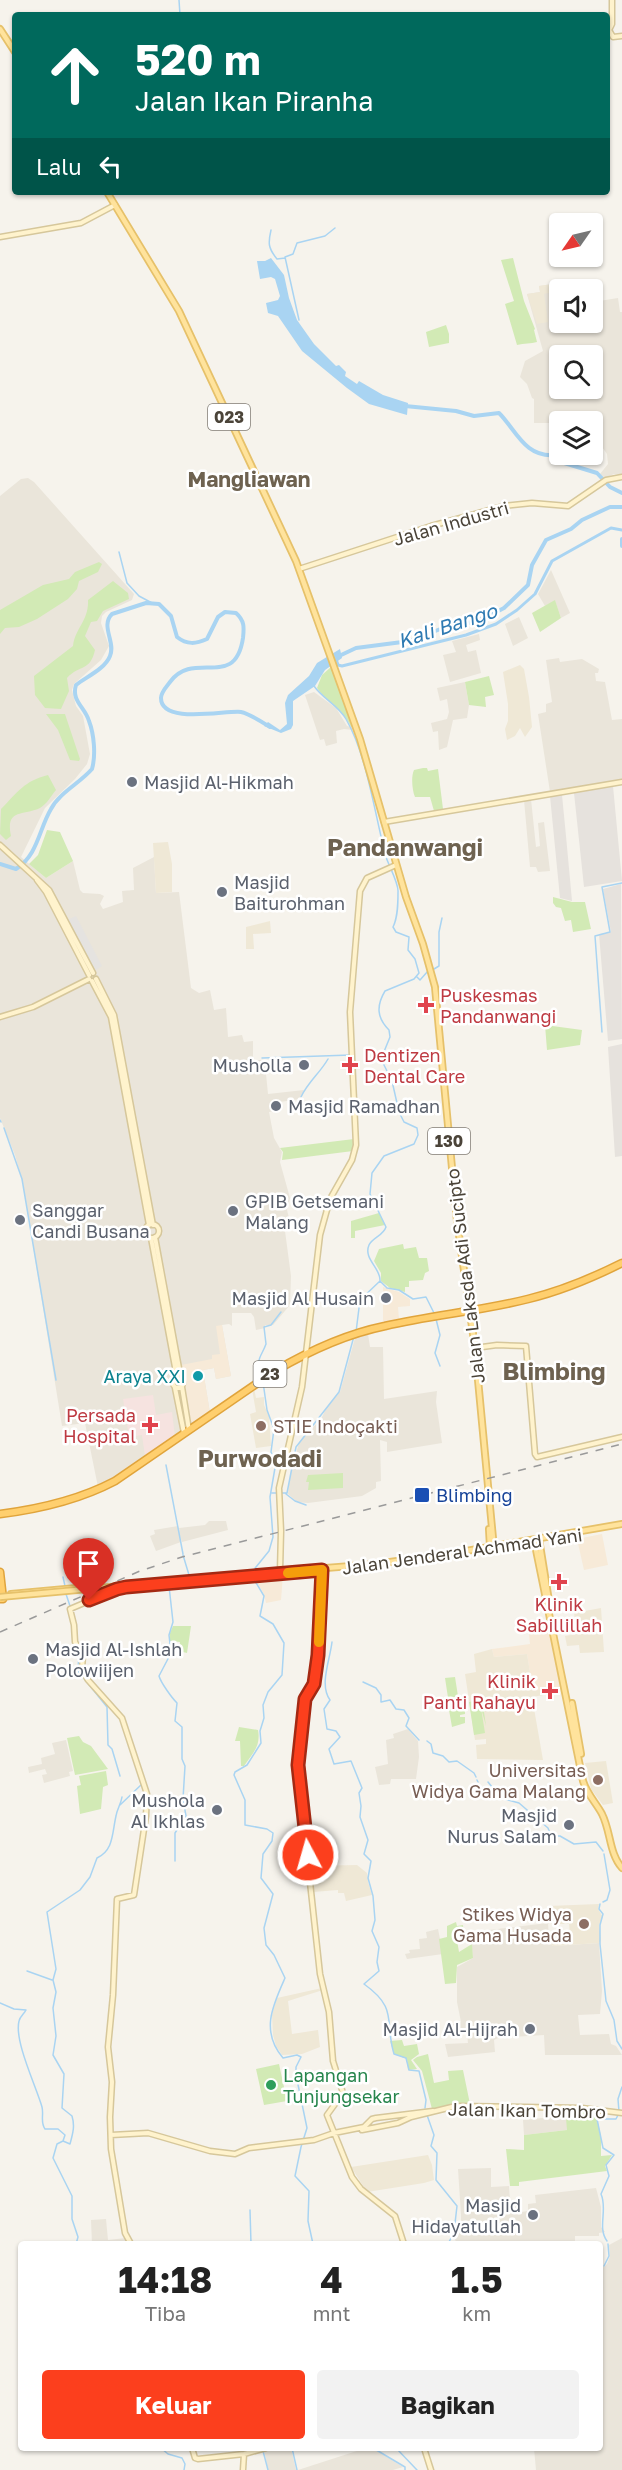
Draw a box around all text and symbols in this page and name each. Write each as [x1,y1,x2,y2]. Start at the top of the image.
text: 520 m [135,34,261,84]
icon: ahead [36,36,114,114]
text: Jalan Ikan Piranha [135,85,373,117]
icon: left [94,150,127,183]
text: Lalu [36,153,82,180]
north arrow [549,213,603,267]
map controls [549,213,603,465]
button: sound [549,279,603,333]
button: search [549,345,603,399]
road number: 023 [208,404,250,430]
button: layers [549,411,603,465]
district label: Mangliawan [187,466,311,492]
street label: Jalan Industri [391,496,511,550]
water label: Kali Bango [394,597,501,653]
place label: Masjid Al-Hikmah [144,771,294,793]
marker: Masjid Al-Hikmah [125,775,139,789]
district label: Pandanwangi [327,832,483,861]
place label: Masjid Baiturohman [234,871,345,914]
marker: Masjid Baiturohman [215,885,229,899]
place label: Puskesmas Pandanwangi [440,984,556,1027]
marker: Puskesmas Pandanwangi [417,996,435,1014]
place label: Dentizen Dental Care [364,1044,465,1087]
place label: Musholla [213,1054,292,1076]
marker: Dentizen Dental Care [341,1056,359,1074]
marker: Musholla [297,1058,311,1072]
place label: Masjid Ramadhan [288,1095,440,1117]
marker: Masjid Ramadhan [269,1099,283,1113]
road number: 130 [428,1128,470,1154]
street label: Jalan Laksda Adi Sucipto [441,1167,489,1385]
place label: GPIB Getsemani Malang [245,1190,384,1233]
place label: Sanggar Candi Busana [32,1199,150,1242]
marker: GPIB Getsemani Malang [226,1204,240,1218]
marker: Sanggar Candi Busana [13,1213,27,1227]
place label: Masjid Al Husain [231,1287,374,1309]
marker: Masjid Al Husain [379,1291,393,1305]
district label: Blimbing [502,1356,606,1385]
road number: 23 [254,1361,286,1387]
place label: Araya XXI [103,1365,186,1387]
marker: Araya XXI [191,1369,205,1383]
place label: Persada Hospital [63,1404,136,1447]
place label: STIE Indoçakti [273,1415,398,1437]
marker: Persada Hospital [141,1416,159,1434]
marker: STIE Indoçakti [254,1419,268,1433]
district label: Purwodadi [198,1443,322,1472]
place label: Blimbing [436,1484,513,1506]
marker: Blimbing [413,1486,431,1504]
street label: Jalan Jenderal Achmad Yani [340,1523,584,1579]
pin [63,1538,114,1600]
icon: arrive [72,1547,105,1580]
marker: Klinik Sabillillah [550,1573,568,1591]
place label: Klinik Sabillillah [516,1593,602,1636]
place label: Masjid Al-Ishlah Polowiijen [45,1638,182,1681]
marker: Masjid Al-Ishlah Polowiijen [26,1652,40,1666]
place label: Klinik Panti Rahayu [423,1670,536,1713]
marker: Klinik Panti Rahayu [541,1682,559,1700]
place label: Universitas Widya Gama Malang [411,1759,586,1802]
marker: Universitas Widya Gama Malang [591,1773,605,1787]
place label: Mushola Al Ikhlas [131,1789,205,1832]
marker: Mushola Al Ikhlas [210,1803,224,1817]
place label: Masjid Nurus Salam [447,1804,557,1847]
marker: Masjid Nurus Salam [562,1818,576,1832]
position arrow [276,1823,340,1887]
place label: Stikes Widya Gama Husada [453,1903,572,1946]
marker: Stikes Widya Gama Husada [577,1917,591,1931]
place label: Masjid Al-Hijrah [383,2018,518,2040]
marker: Masjid Al-Hijrah [523,2022,537,2036]
place label: Lapangan Tunjungsekar [283,2064,400,2107]
marker: Lapangan Tunjungsekar [264,2078,278,2092]
street label: Jalan Ikan Tombro [448,2098,606,2122]
place label: Masjid Hidayatullah [411,2194,521,2237]
marker: Masjid Hidayatullah [526,2208,540,2222]
text: 14:18 [118,2258,212,2301]
text: 4 [320,2258,343,2301]
text: 1.5 [451,2258,503,2301]
text: Tiba [145,2301,186,2325]
text: mnt [313,2301,350,2325]
text: km [462,2301,491,2325]
button: Keluar [42,2370,305,2439]
button: Bagikan [317,2370,579,2439]

